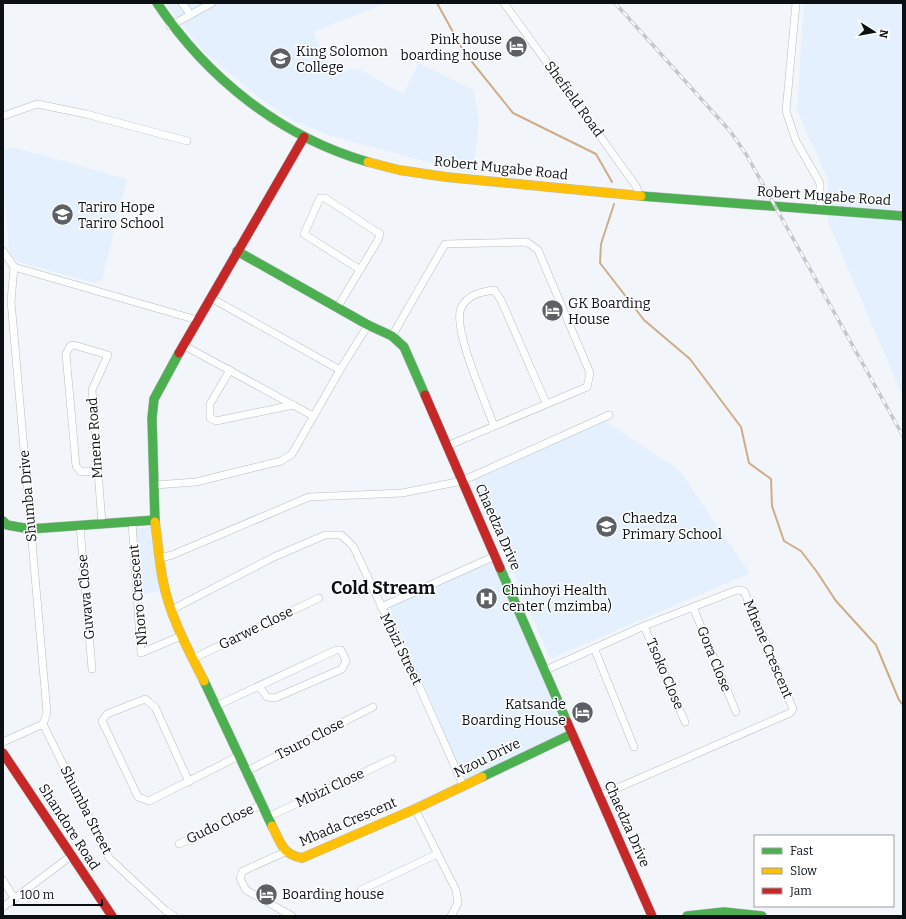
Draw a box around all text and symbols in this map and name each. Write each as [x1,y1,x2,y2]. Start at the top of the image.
north arrow [854,12,894,52]
text: N [876,28,891,40]
place label: Pink house boarding house [401,31,502,64]
hotel icon: Pink house boarding house [504,34,530,60]
place label: King Solomon College [296,43,388,76]
school or university icon: King Solomon College [268,46,294,72]
street label: Shefield Road [541,58,607,140]
street label: Robert Mugabe Road [433,153,569,183]
street label: Robert Mugabe Road [756,183,892,209]
place label: Tariro Hope Tariro School [78,199,164,232]
school or university icon: Tariro Hope Tariro School [49,202,75,228]
place label: GK Boarding House [568,295,651,328]
hotel icon: GK Boarding House [540,298,566,324]
street label: Mnene Road [84,397,106,479]
street label: Shumba Drive [16,449,40,543]
street label: Chaedza Drive [471,481,525,573]
place label: Chaedza Primary School [622,510,722,543]
school or university icon: Chaedza Primary School [593,513,619,539]
street label: Nhoro Crescent [125,543,151,647]
street label: Guvava Close [74,554,98,640]
district label: Cold Stream [331,577,435,599]
place label: Chinhoyi Health center ( mzimba) [502,582,612,615]
hospital icon: Chinhoyi Health center ( mzimba) [474,585,500,611]
street label: Mhene Crescent [740,597,796,701]
street label: Garwe Close [216,603,296,653]
street label: Mbizi Street [376,610,426,688]
street label: Gora Close [693,624,735,694]
street label: Tsoko Close [642,636,688,712]
place label: Katsande Boarding House [462,696,566,729]
hotel icon: Katsande Boarding House [569,699,595,725]
street label: Tsuro Close [273,714,347,764]
street label: Nzou Drive [451,735,523,781]
street label: Shumba Street [56,763,116,857]
street label: Mbizi Close [293,765,367,811]
street label: Chaedza Drive [600,778,654,870]
street label: Shandore Road [35,781,103,873]
street label: Mbada Crescent [297,794,399,850]
street label: Gudo Close [183,800,257,848]
legend [754,835,894,907]
text: Fast [790,844,814,858]
text: Slow [790,864,817,878]
scale bar [14,881,102,907]
hotel icon: Boarding house [253,881,279,907]
text: Jam [789,884,812,898]
place label: Boarding house [282,886,384,903]
text: 100 m [20,888,55,902]

